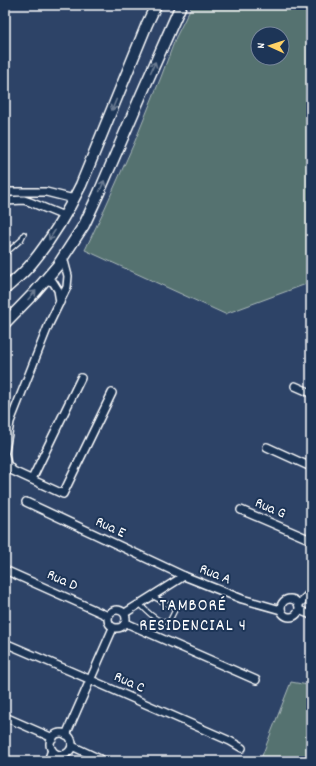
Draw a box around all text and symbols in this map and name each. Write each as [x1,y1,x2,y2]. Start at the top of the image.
north arrow [250,26,290,66]
text: N [254,42,270,49]
one-way arrow [150,61,157,73]
one-way arrow [109,99,117,111]
one-way arrow [99,181,106,193]
one-way arrow [48,229,56,240]
one-way arrow [27,290,37,300]
street label: Rua G [251,493,289,525]
street label: Rua E [91,511,129,545]
street label: Rua A [196,559,234,591]
street label: Rua D [43,564,81,598]
district label: TAMBORÉ RESIDENCIAL 4 [139,595,247,639]
street label: Rua C [110,667,148,699]

